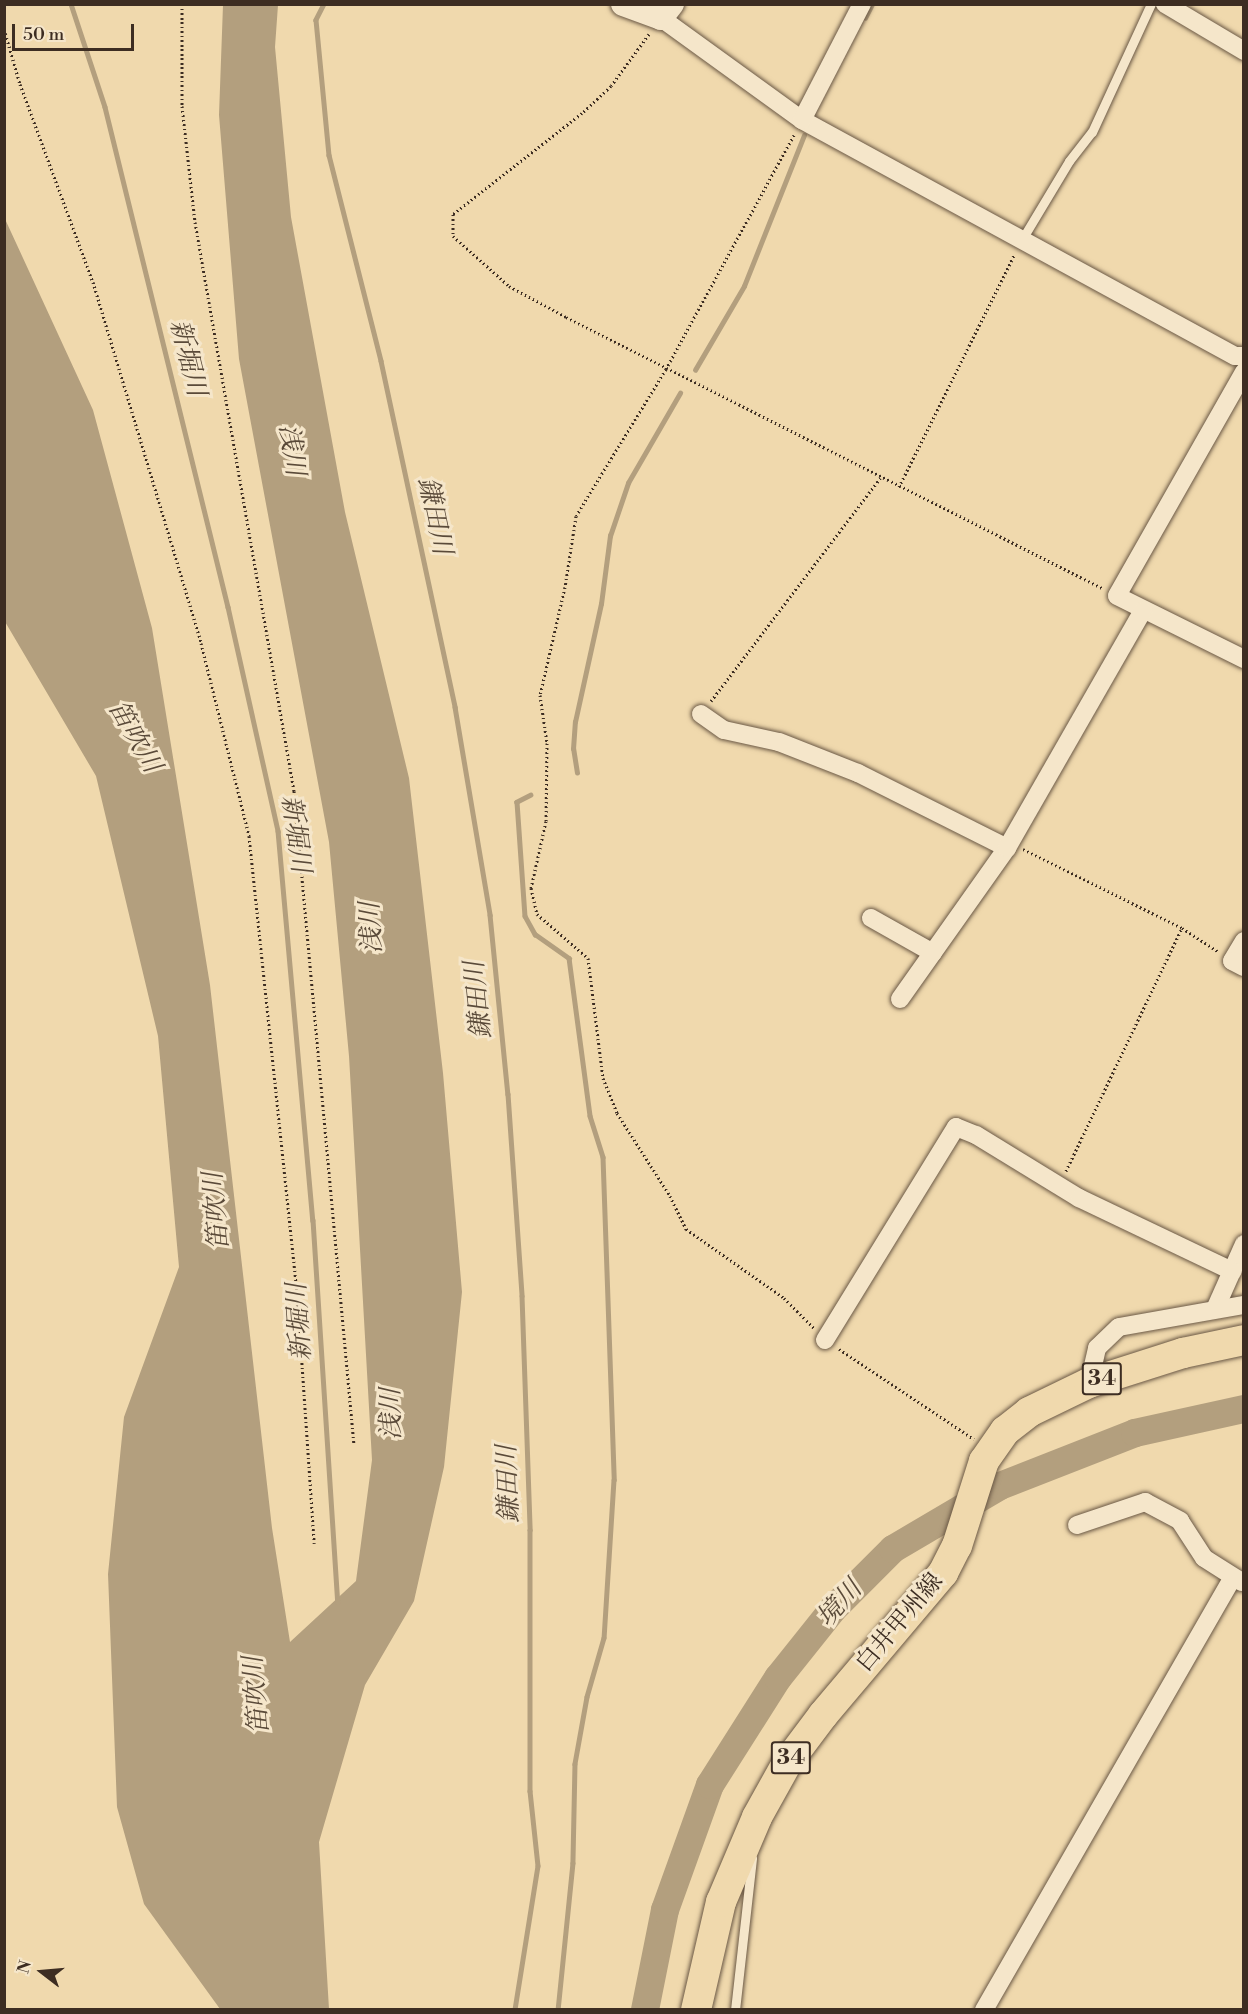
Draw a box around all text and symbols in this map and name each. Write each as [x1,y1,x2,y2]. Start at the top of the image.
scale bar [15,12,136,50]
text: 50 m [23,23,64,46]
water label: 新堀川 [162,316,212,400]
water label: 浅川 [272,422,310,478]
water label: 鎌田川 [411,475,457,557]
water label: 笛吹川 [101,695,167,779]
water label: 新堀川 [274,793,316,875]
water label: 浅川 [355,901,389,955]
water label: 鎌田川 [459,960,499,1040]
water label: 笛吹川 [198,1171,236,1251]
water label: 新堀川 [282,1282,318,1362]
road number: 34 [1081,1360,1123,1398]
water label: 浅川 [376,1388,408,1440]
water label: 鎌田川 [492,1444,526,1524]
street label: 白井甲州線 [850,1568,950,1678]
water label: 境川 [811,1574,869,1634]
water label: 笛吹川 [238,1655,276,1735]
road number: 34 [770,1739,812,1777]
north arrow [12,1942,72,2002]
text: N [13,1958,36,1976]

